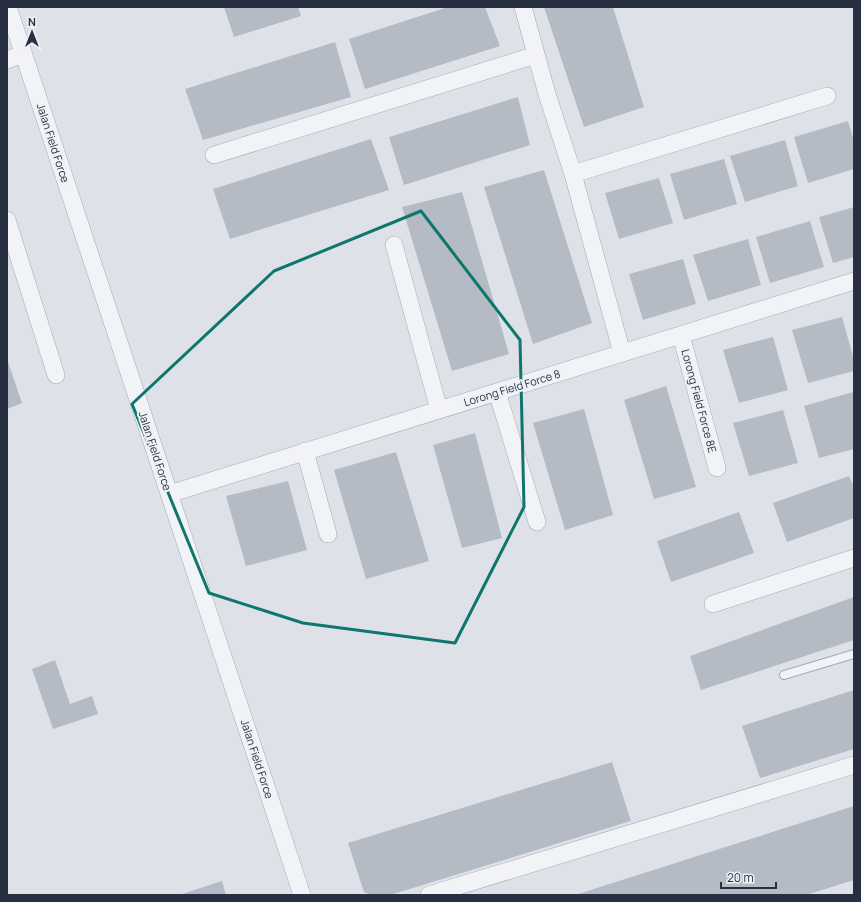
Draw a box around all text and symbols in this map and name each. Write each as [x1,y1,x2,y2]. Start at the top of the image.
north arrow [12,12,52,52]
text: N [28,14,36,29]
street label: Jalan Field Force [34,101,74,185]
street label: Lorong Field Force 8E [678,347,721,454]
street label: Lorong Field Force 8 [462,366,562,409]
street label: Jalan Field Force [136,409,176,493]
street label: Jalan Field Force [238,717,278,801]
scale bar [721,864,776,890]
text: 20 m [727,869,754,886]

